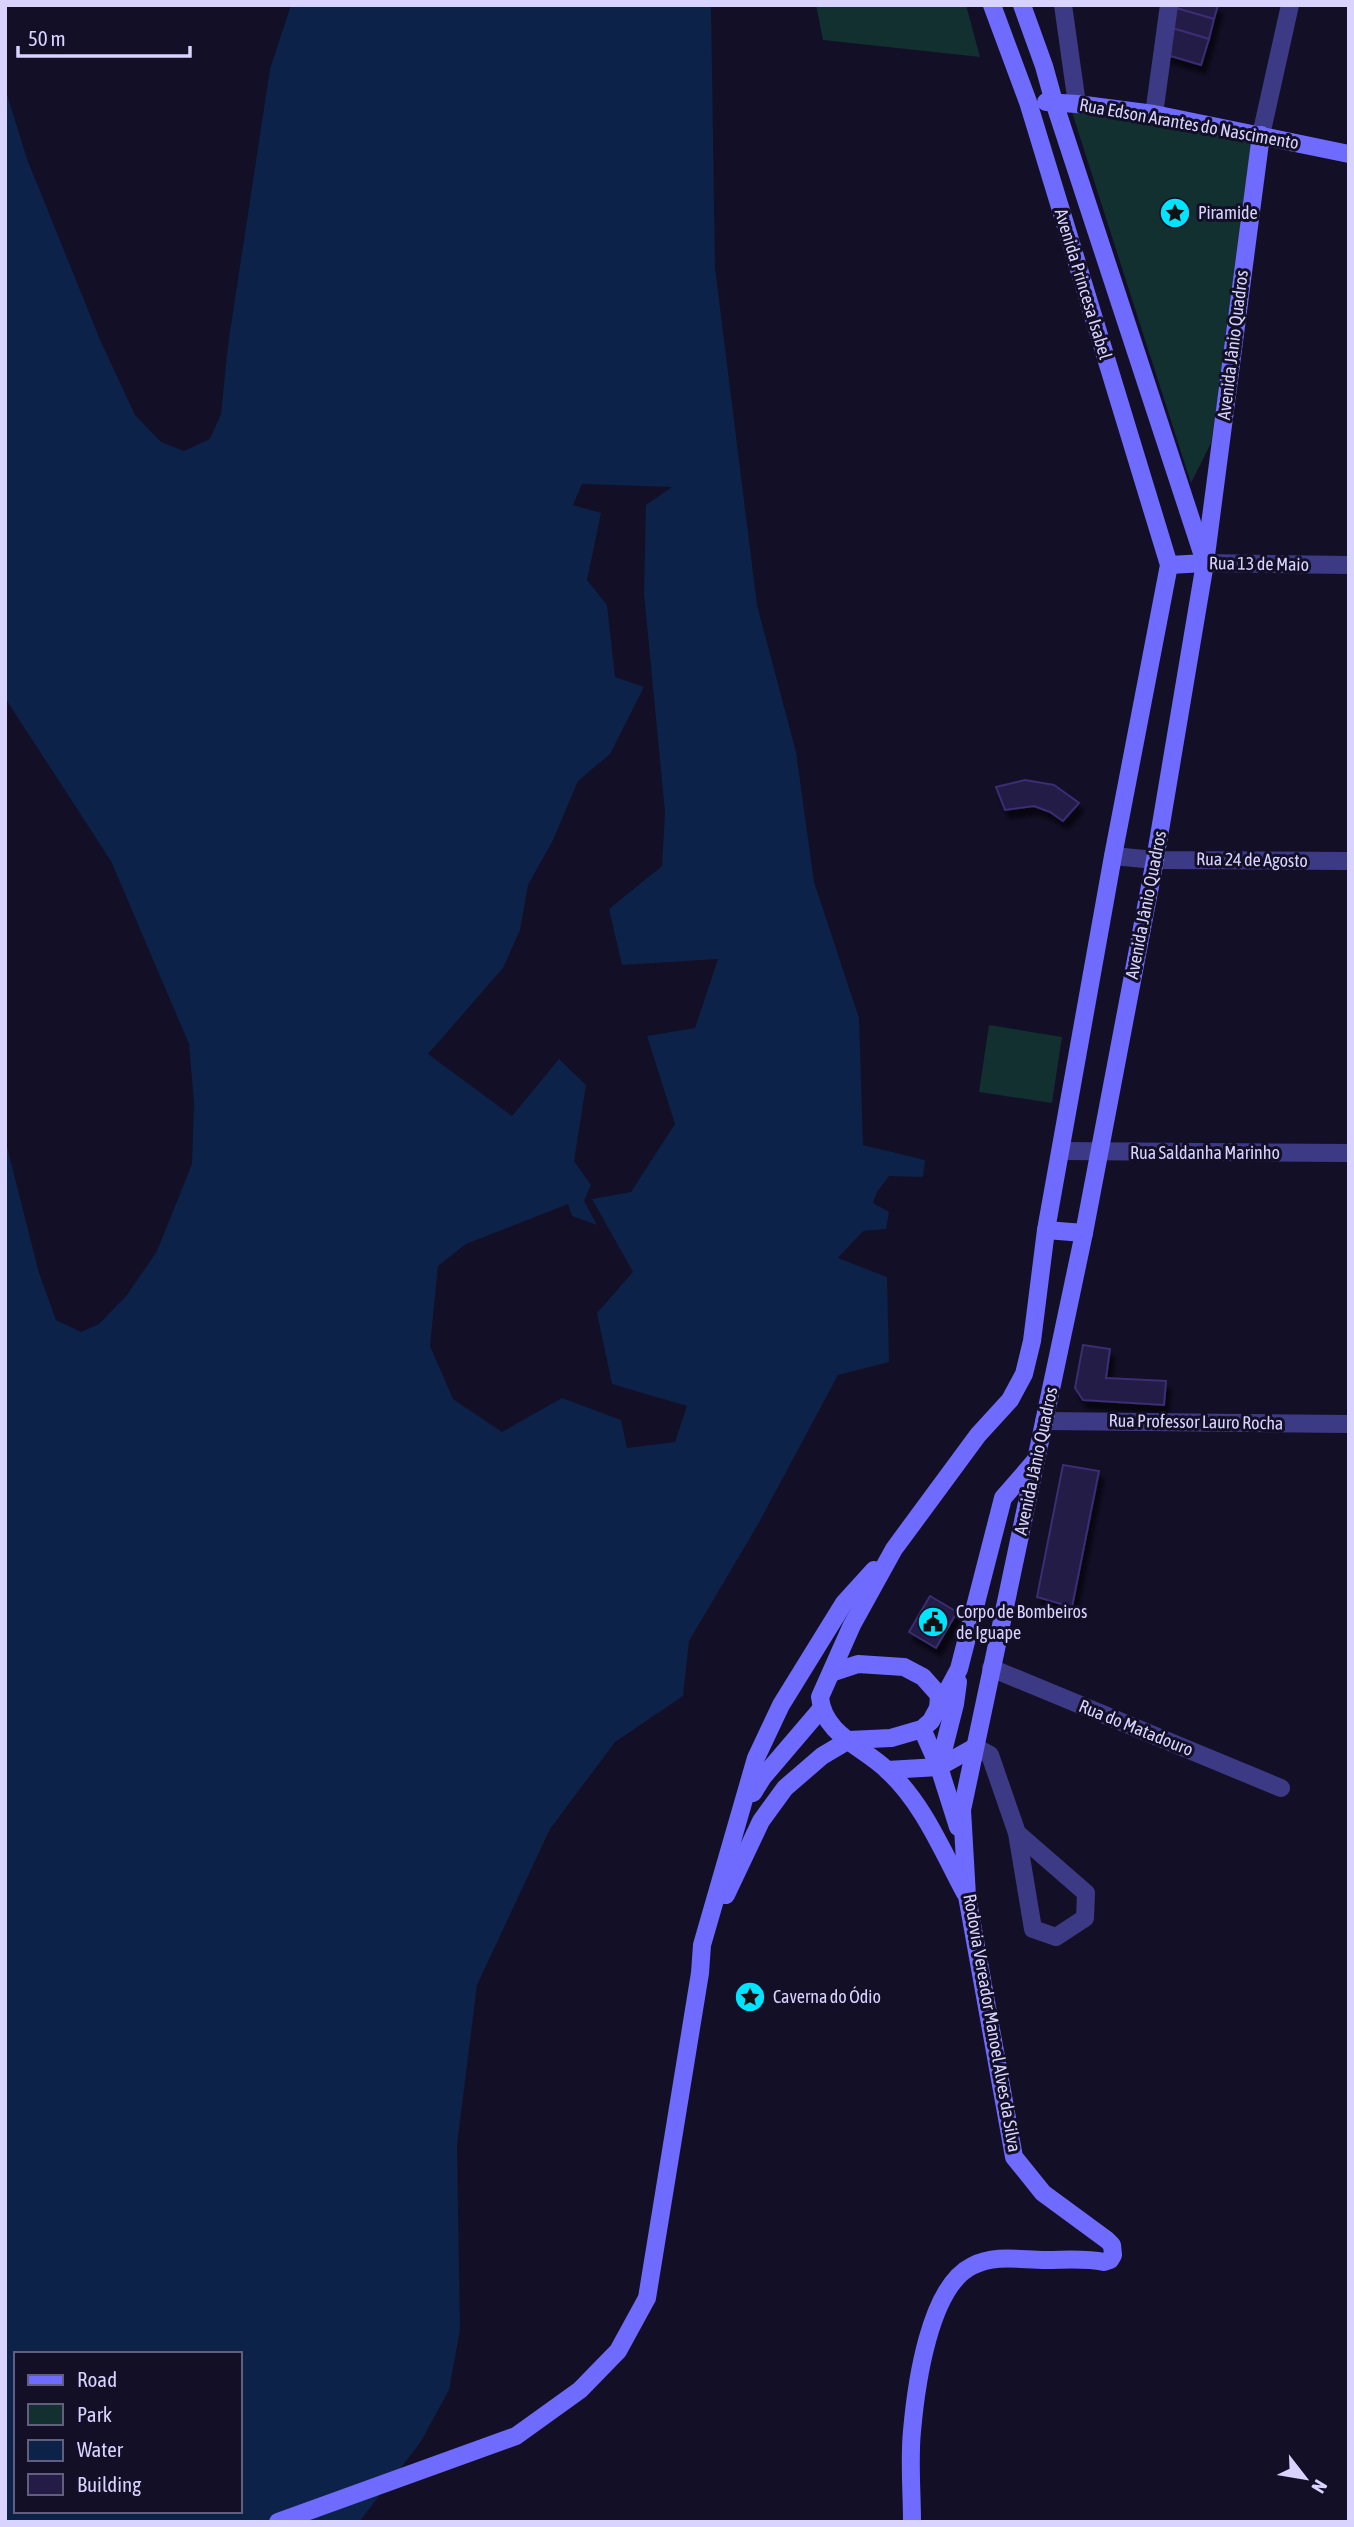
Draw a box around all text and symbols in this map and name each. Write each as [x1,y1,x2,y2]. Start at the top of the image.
scale bar [18,14,189,58]
text: 50 m [28,26,66,50]
street label: Rua Edson Arantes do Nascimento [1078,94,1300,153]
place icon: Piramide [1158,196,1192,230]
place label: Piramide [1198,202,1258,223]
street label: Avenida Princesa Isabel [1051,206,1116,362]
street label: Avenida Jânio Quadros [1213,269,1252,421]
street label: Rua 13 de Maio [1209,552,1309,575]
street label: Avenida Jânio Quadros [1121,829,1170,981]
street label: Rua 24 de Agosto [1196,848,1308,871]
street label: Rua Saldanha Marinho [1130,1142,1280,1163]
street label: Avenida Jânio Quadros [1010,1385,1061,1537]
street label: Rua Professor Lauro Rocha [1108,1409,1284,1434]
place label: Corpo de Bombeiros de Iguape [956,1601,1087,1643]
public building icon: Corpo de Bombeiros de Iguape [916,1605,950,1639]
street label: Rua do Matadouro [1076,1695,1196,1760]
street label: Rodovia Vereador Manoel Alves da Silva [959,1892,1026,2154]
place icon: Caverna do Ódio [733,1980,767,2014]
place label: Caverna do Ódio [773,1986,881,2007]
legend [14,2352,242,2513]
text: Road [77,2367,117,2391]
text: Park [77,2402,112,2426]
text: Water [77,2437,124,2461]
north arrow [1270,2443,1340,2513]
text: Building [77,2472,141,2496]
text: N [1307,2476,1332,2497]

